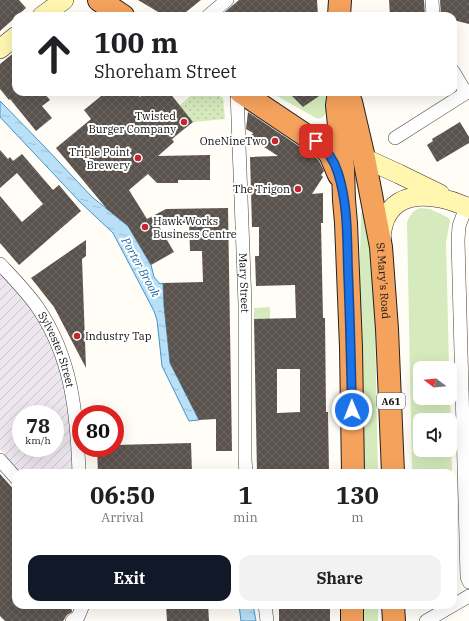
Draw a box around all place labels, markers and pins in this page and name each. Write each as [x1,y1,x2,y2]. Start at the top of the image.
place label: Twisted Burger Company [88,109,176,136]
marker: Twisted Burger Company [179,117,189,127]
pin [299,124,333,158]
place label: OneNineTwo [200,134,267,148]
marker: OneNineTwo [270,136,280,146]
place label: Triple Point Brewery [69,145,130,172]
marker: Triple Point Brewery [133,153,143,163]
place label: The Trigon [233,182,290,196]
marker: The Trigon [293,184,303,194]
place label: Hawk Works Business Centre [153,214,237,241]
marker: Hawk Works Business Centre [140,222,150,232]
place label: Industry Tap [85,329,152,343]
marker: Industry Tap [72,331,82,341]

